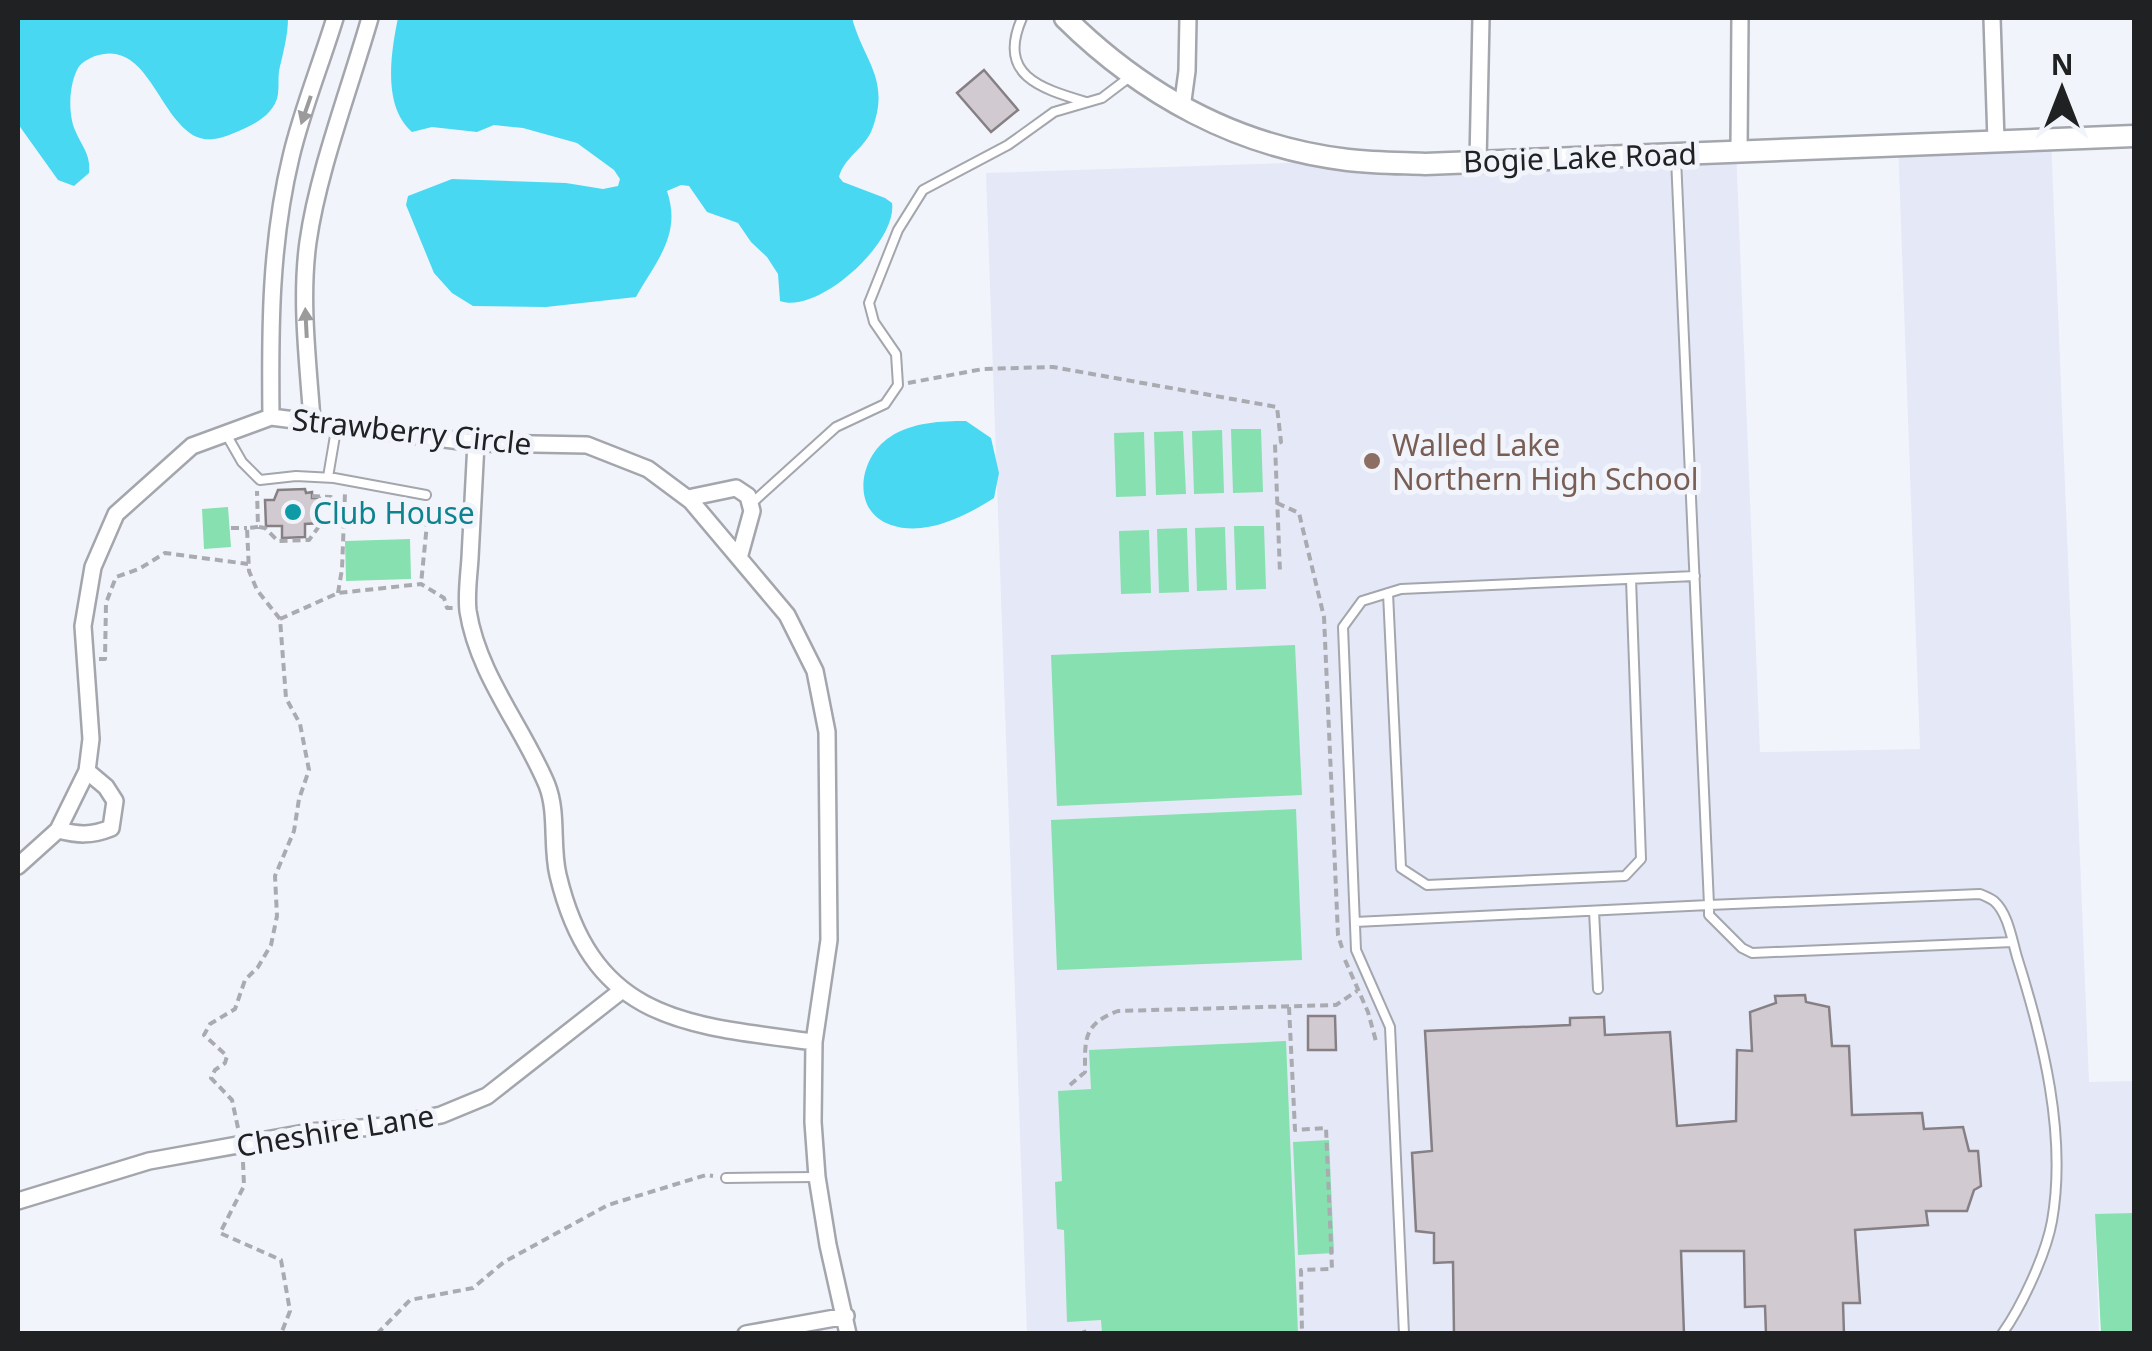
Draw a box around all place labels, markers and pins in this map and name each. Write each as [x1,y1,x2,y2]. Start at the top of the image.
place label: Walled Lake Northern High School [1392,424,1699,499]
marker: Walled Lake Northern High School [1361,450,1383,472]
place label: Club House [313,492,475,533]
marker: Club House [282,501,304,523]

